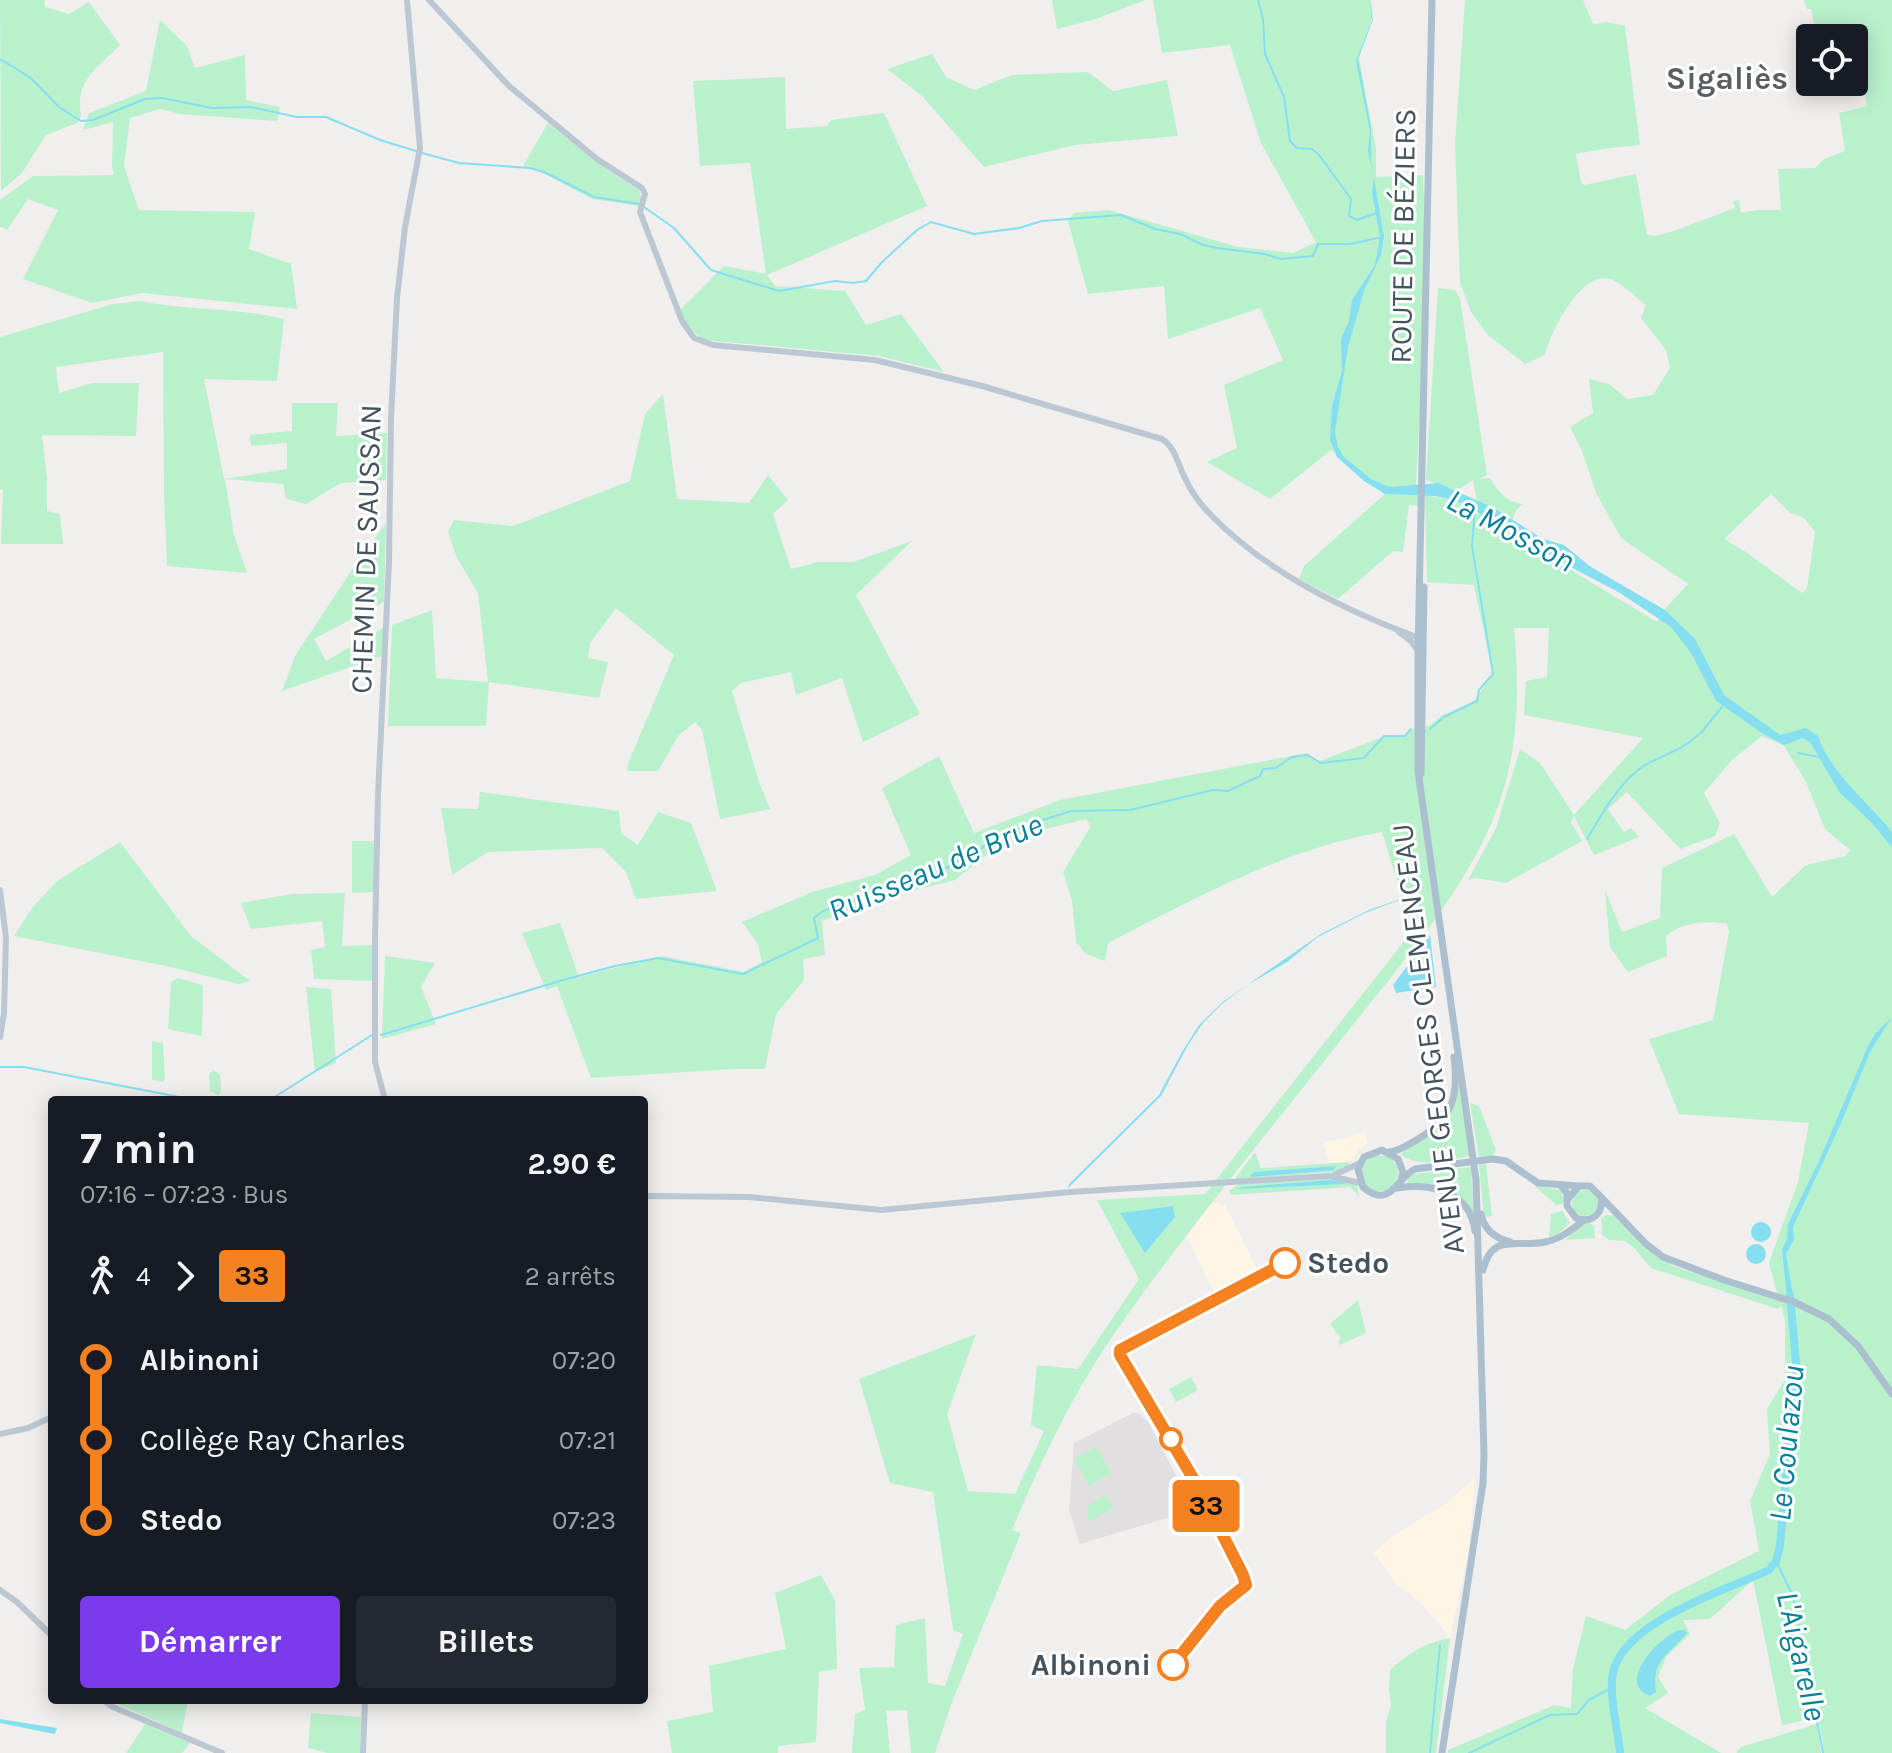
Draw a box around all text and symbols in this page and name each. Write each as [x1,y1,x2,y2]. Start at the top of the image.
map controls [1796,24,1868,96]
button: locate [1796,24,1868,96]
district label: Sigaliès [1666,60,1788,97]
street label: ROUTE DE BÉZIERS [1383,108,1423,364]
street label: CHEMIN DE SAUSSAN [343,404,389,694]
water label: La Mosson [1440,481,1581,580]
water label: Ruisseau de Brue [822,806,1048,929]
street label: AVENUE GEORGES CLEMENCEAU [1384,822,1472,1256]
text: 7 min [80,1123,197,1174]
text: 2.90 € [528,1146,616,1182]
text: 07:16 – 07:23 · Bus [80,1179,288,1210]
place label: Stedo [1307,1245,1389,1281]
marker: Stedo [1270,1248,1300,1278]
icon: walk [80,1254,124,1298]
icon: forward [163,1254,207,1298]
text: 33 [235,1259,269,1292]
text: 4 [136,1261,151,1292]
text: 2 arrêts [525,1261,616,1292]
text: Albinoni [140,1342,260,1378]
text: 07:20 [552,1345,616,1376]
water label: Le Coulazou [1761,1363,1812,1523]
text: Collège Ray Charles [140,1422,406,1458]
text: 07:21 [559,1425,616,1456]
unlabelled marker [1160,1428,1182,1450]
line badge: 33 [1170,1480,1242,1532]
text: 33 [1189,1489,1223,1522]
text: Stedo [140,1502,222,1538]
text: 07:23 [552,1505,616,1536]
water label: L'Aigarelle [1769,1588,1834,1725]
button: Démarrer [80,1596,340,1688]
button: Billets [356,1596,616,1688]
place label: Albinoni [1031,1647,1151,1683]
marker: Albinoni [1158,1650,1188,1680]

